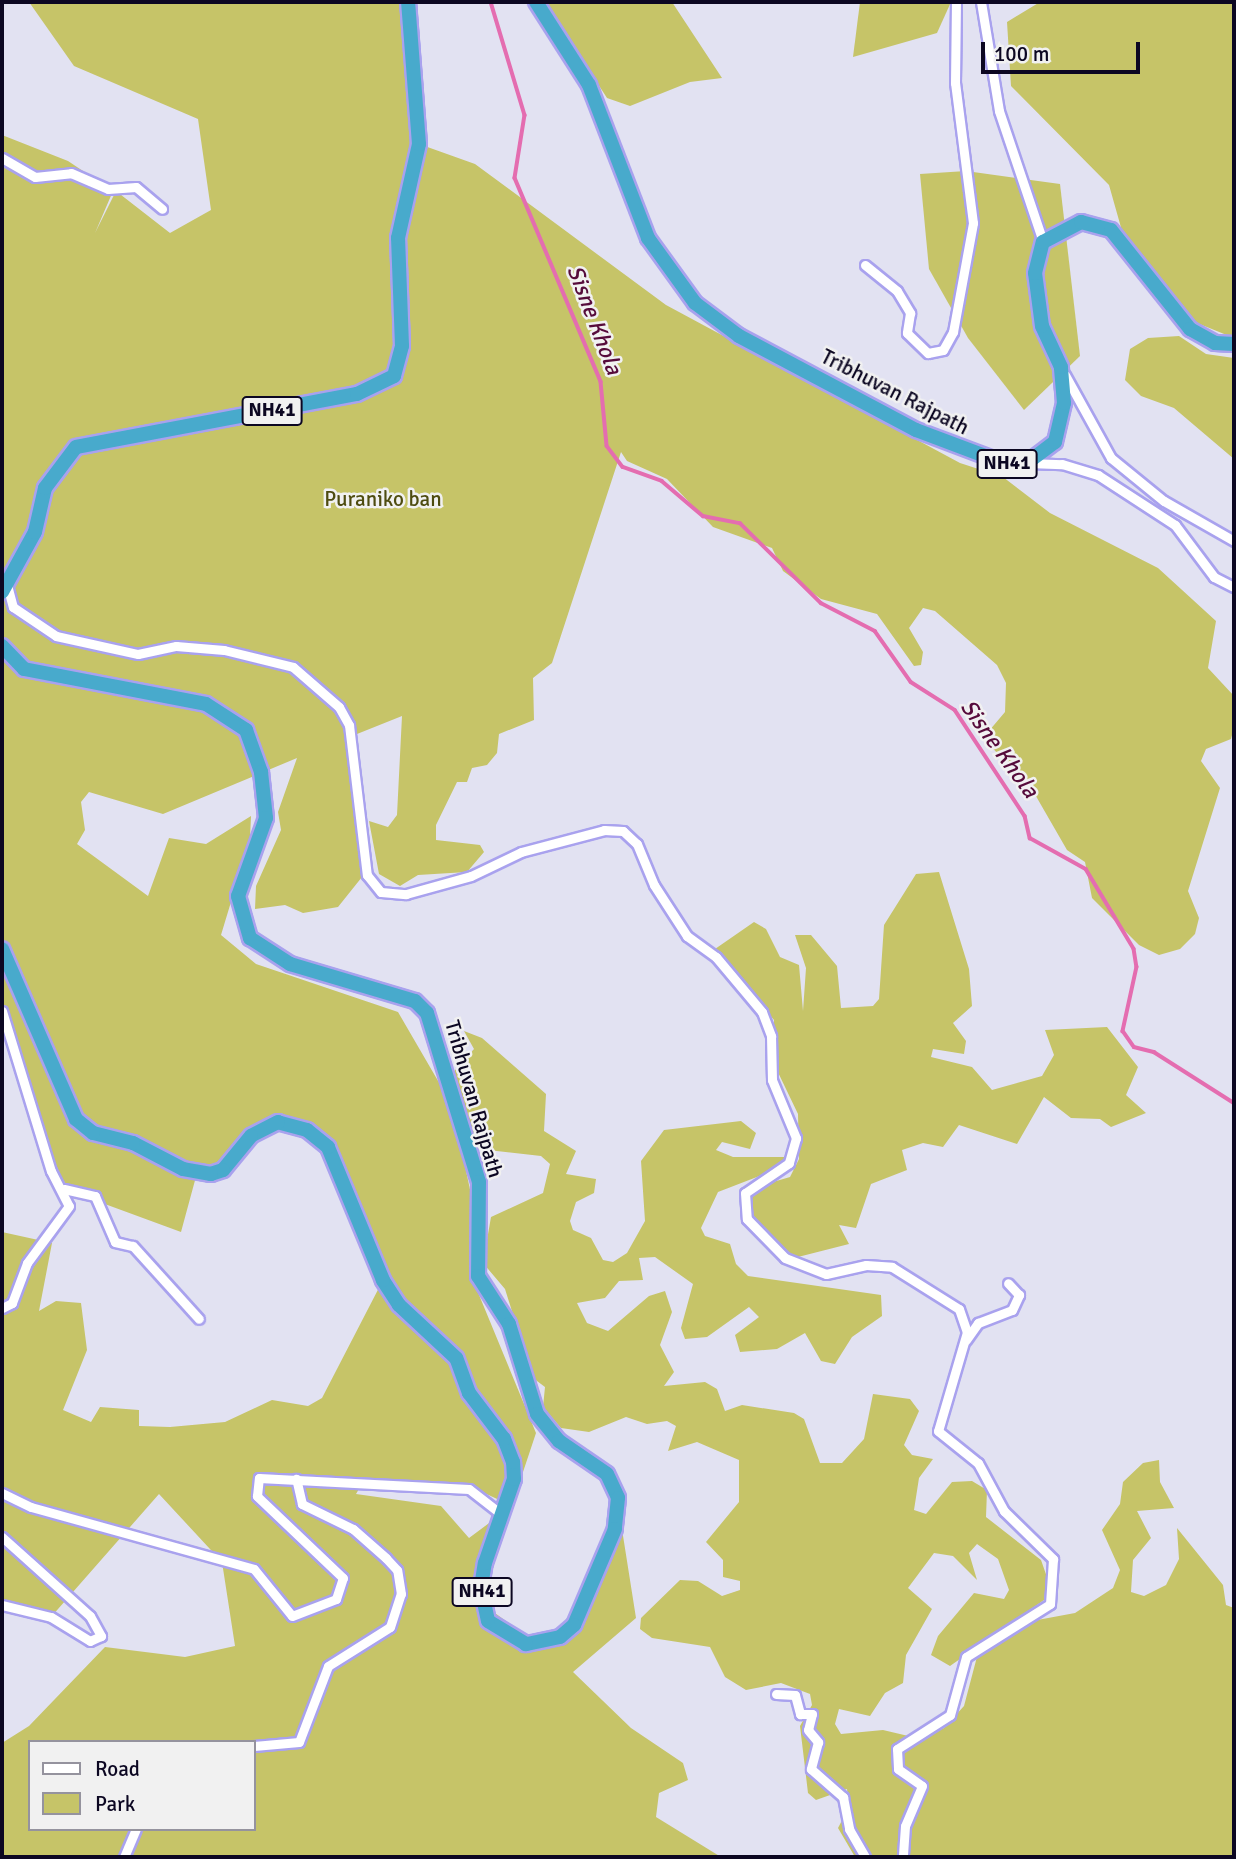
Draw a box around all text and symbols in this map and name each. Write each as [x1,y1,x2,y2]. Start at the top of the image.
scale bar [984,28,1143,72]
text: 100 m [994,41,1049,67]
water label: Sisne Khola [561,261,627,379]
street label: Tribhuvan Rajpath [817,344,973,440]
road number: NH41 [240,396,304,426]
road number: NH41 [976,449,1038,480]
park label: Puraniko ban [324,486,442,512]
water label: Sisne Khola [954,694,1044,804]
street label: Tribhuvan Rajpath [439,1017,509,1181]
road number: NH41 [450,1576,514,1608]
legend [28,1740,256,1831]
text: Road [95,1756,140,1782]
text: Park [95,1791,135,1817]

